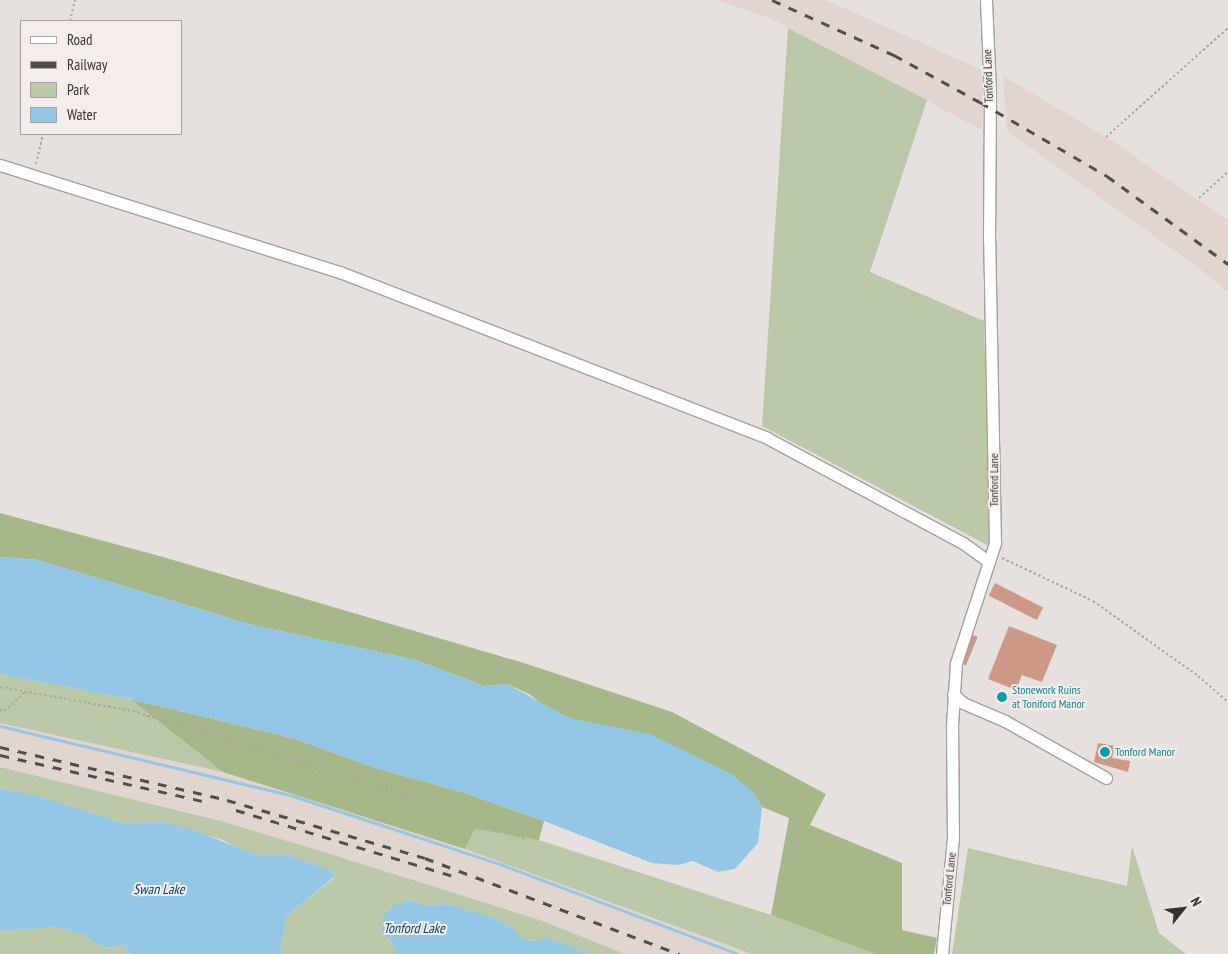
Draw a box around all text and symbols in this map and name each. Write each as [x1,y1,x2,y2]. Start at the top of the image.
legend [20,20,182,135]
text: Road [67,30,93,49]
street label: Tonford Lane [980,49,996,103]
text: Railway [67,55,107,74]
text: Park [67,80,89,99]
text: Water [67,105,97,124]
street label: Tonford Lane [987,453,1001,507]
place label: Stonework Ruins at Toniford Manor [1012,683,1085,711]
marker: Stonework Ruins at Toniford Manor [996,691,1008,703]
place label: Tonford Manor [1115,745,1175,759]
marker: Tonford Manor [1099,746,1111,758]
street label: Tonford Lane [939,852,959,906]
water label: Swan Lake [133,881,185,897]
north arrow [1158,884,1208,934]
text: N [1186,894,1206,909]
water label: Tonford Lake [383,920,445,936]

